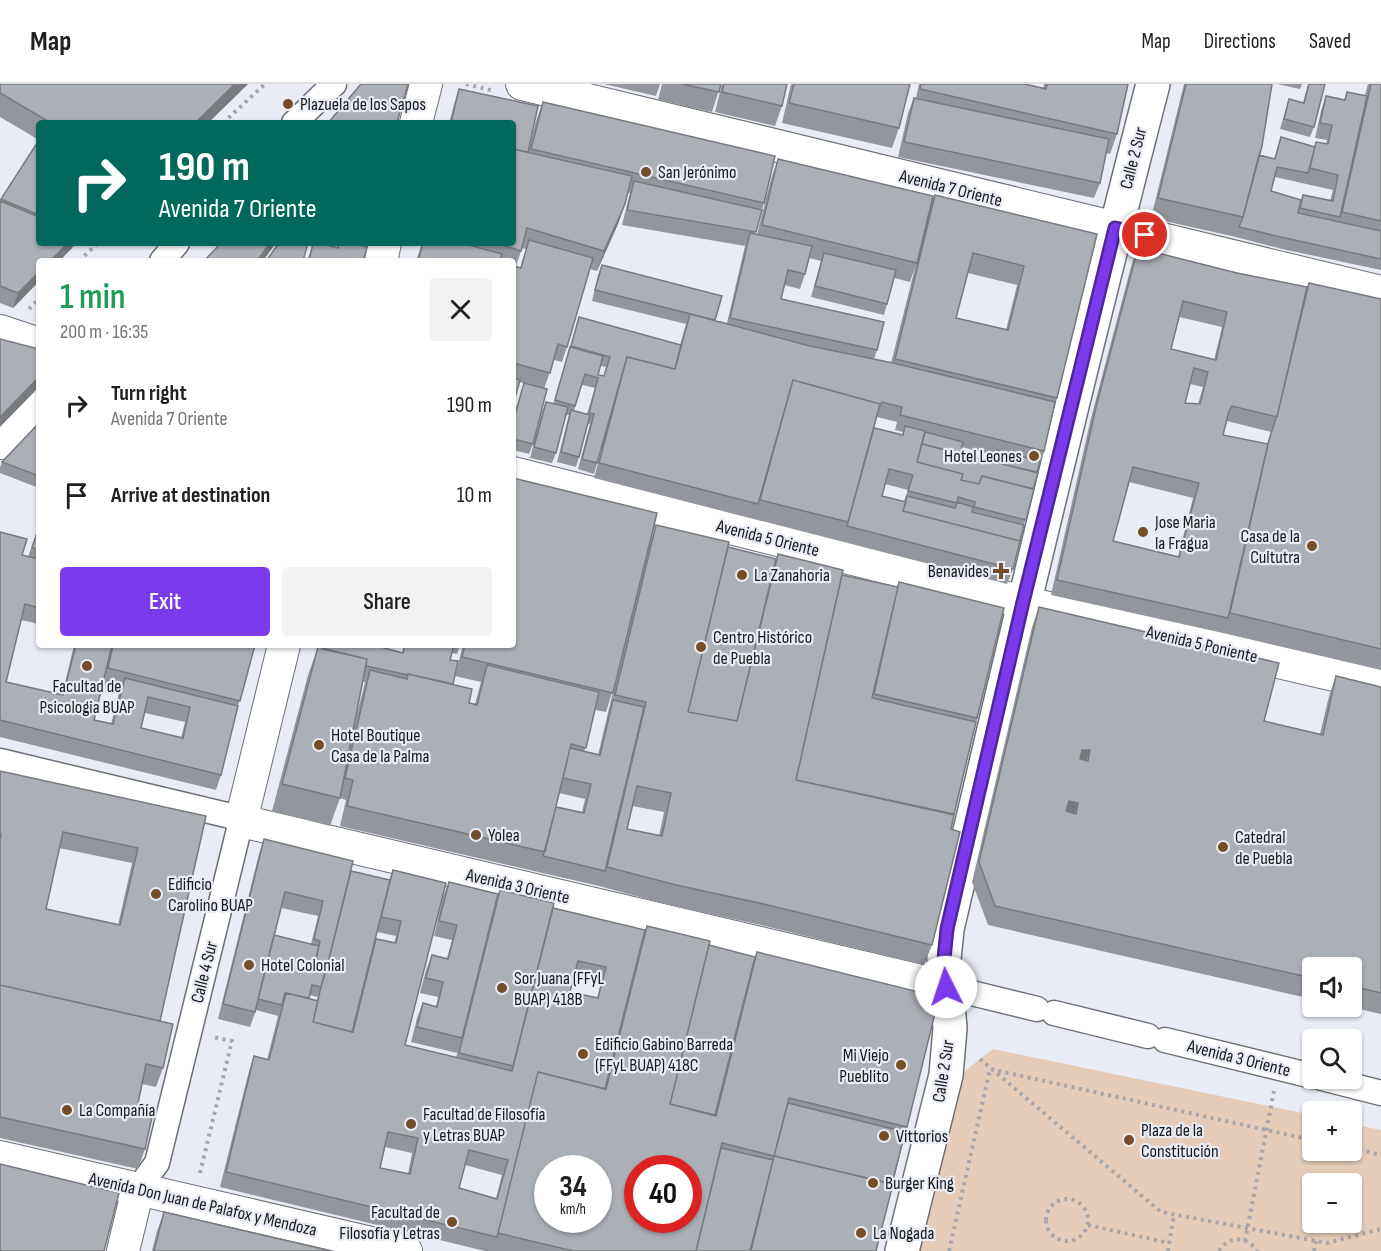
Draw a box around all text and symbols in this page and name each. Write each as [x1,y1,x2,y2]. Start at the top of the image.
text: Map [30,25,71,58]
text: Map [1141,29,1171,54]
text: Directions [1204,29,1276,54]
text: Saved [1309,29,1351,54]
place label: Plazuela de los Sapos [300,94,426,115]
marker: Plazuela de los Sapos [281,97,295,111]
street label: Calle 2 Sur [1116,125,1151,191]
text: 190 m [159,142,250,193]
icon: right [60,144,138,222]
place label: San Jerónimo [658,162,737,183]
marker: San Jerónimo [639,165,653,179]
street label: Avenida 7 Oriente [896,165,1004,211]
text: Avenida 7 Oriente [159,193,317,225]
pin [1119,209,1170,260]
icon: arrive [1128,218,1161,251]
text: 1 min [60,276,125,319]
button: close [429,278,492,341]
text: 200 m · 16:35 [60,320,148,344]
text: Turn right [111,380,187,407]
icon: right [60,389,93,422]
text: 190 m [447,392,492,419]
text: Avenida 7 Oriente [111,407,228,431]
place label: Hotel Leones [944,446,1022,467]
marker: Hotel Leones [1027,449,1041,463]
icon: arrive [60,479,93,512]
text: Arrive at destination [111,482,270,509]
text: 10 m [457,482,492,509]
place label: Jose Maria la Fragua [1154,512,1216,554]
street label: Avenida 5 Oriente [713,515,821,561]
marker: Jose Maria la Fragua [1136,525,1150,539]
place label: Casa de la Cultutra [1241,526,1300,568]
marker: Casa de la Cultutra [1305,539,1319,553]
place label: Benavides [928,561,989,582]
marker: Benavides [994,564,1008,578]
place label: La Zanahoria [754,565,830,586]
button: Exit [60,567,270,636]
button: Share [282,567,492,636]
marker: La Zanahoria [735,568,749,582]
street label: Avenida 5 Poniente [1143,621,1260,668]
place label: Centro Histórico de Puebla [713,627,812,669]
marker: Centro Histórico de Puebla [694,640,708,654]
marker: Facultad de Psicologia BUAP [80,659,94,673]
place label: Facultad de Psicologia BUAP [39,676,135,718]
place label: Hotel Boutique Casa de la Palma [331,725,429,767]
marker: Hotel Boutique Casa de la Palma [312,738,326,752]
place label: Yolea [488,825,520,846]
place label: Catedral de Puebla [1235,827,1293,869]
marker: Yolea [469,828,483,842]
marker: Catedral de Puebla [1216,840,1230,854]
street label: Avenida 3 Oriente [463,864,572,909]
place label: Edificio Carolino BUAP [168,874,253,916]
marker: Edificio Carolino BUAP [149,887,163,901]
street label: Calle 4 Sur [187,939,222,1005]
place label: Hotel Colonial [261,955,345,976]
position arrow [914,955,978,1019]
map controls [1302,957,1362,1233]
button: sound [1302,957,1362,1017]
marker: Hotel Colonial [242,958,256,972]
place label: Sor Juana (FFyL BUAP) 418B [514,968,605,1010]
marker: Sor Juana (FFyL BUAP) 418B [495,981,509,995]
button: search [1302,1029,1362,1089]
place label: Edificio Gabino Barreda (FFyL BUAP) 418C [595,1034,733,1076]
street label: Avenida 3 Oriente [1184,1035,1293,1081]
street label: Calle 2 Sur [928,1038,959,1104]
place label: Mi Viejo Pueblito [839,1045,889,1087]
marker: Edificio Gabino Barreda (FFyL BUAP) 418C [576,1047,590,1061]
marker: Mi Viejo Pueblito [894,1058,908,1072]
place label: La Compañía [79,1100,155,1121]
button: + [1302,1101,1362,1161]
marker: La Compañía [60,1103,74,1117]
place label: Facultad de Filosofía y Letras BUAP [423,1104,545,1146]
marker: Facultad de Filosofía y Letras BUAP [404,1117,418,1131]
place label: Plaza de la Constitución [1141,1120,1219,1162]
place label: Vittorios [896,1126,948,1147]
marker: Vittorios [877,1129,891,1143]
marker: Plaza de la Constitución [1122,1133,1136,1147]
speed limit sign: 40 [624,1155,702,1233]
street label: Avenida Don Juan de Palafox y Mendoza [86,1168,319,1241]
text: 34 [559,1169,587,1205]
place label: Burger King [885,1173,954,1194]
button: − [1302,1173,1362,1233]
marker: Burger King [866,1176,880,1190]
text: km/h [560,1200,586,1219]
place label: Facultad de Filosofía y Letras [339,1202,440,1244]
marker: Facultad de Filosofía y Letras [445,1215,459,1229]
place label: La Nogada [873,1223,934,1244]
marker: La Nogada [854,1226,868,1240]

